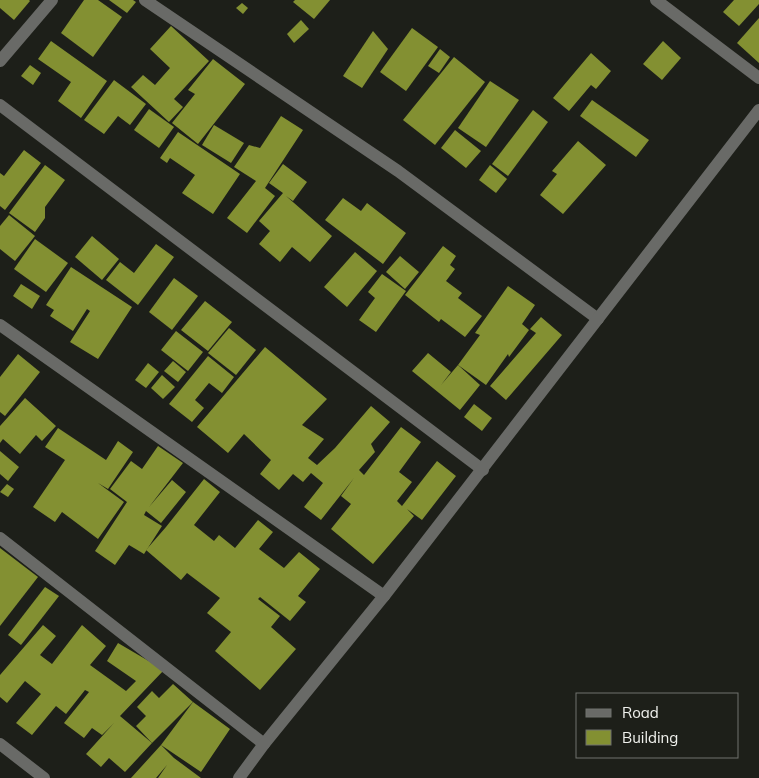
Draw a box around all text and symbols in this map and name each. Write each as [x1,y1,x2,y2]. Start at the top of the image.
legend [576,693,739,758]
text: Road [622,703,659,722]
text: Building [622,728,678,747]

